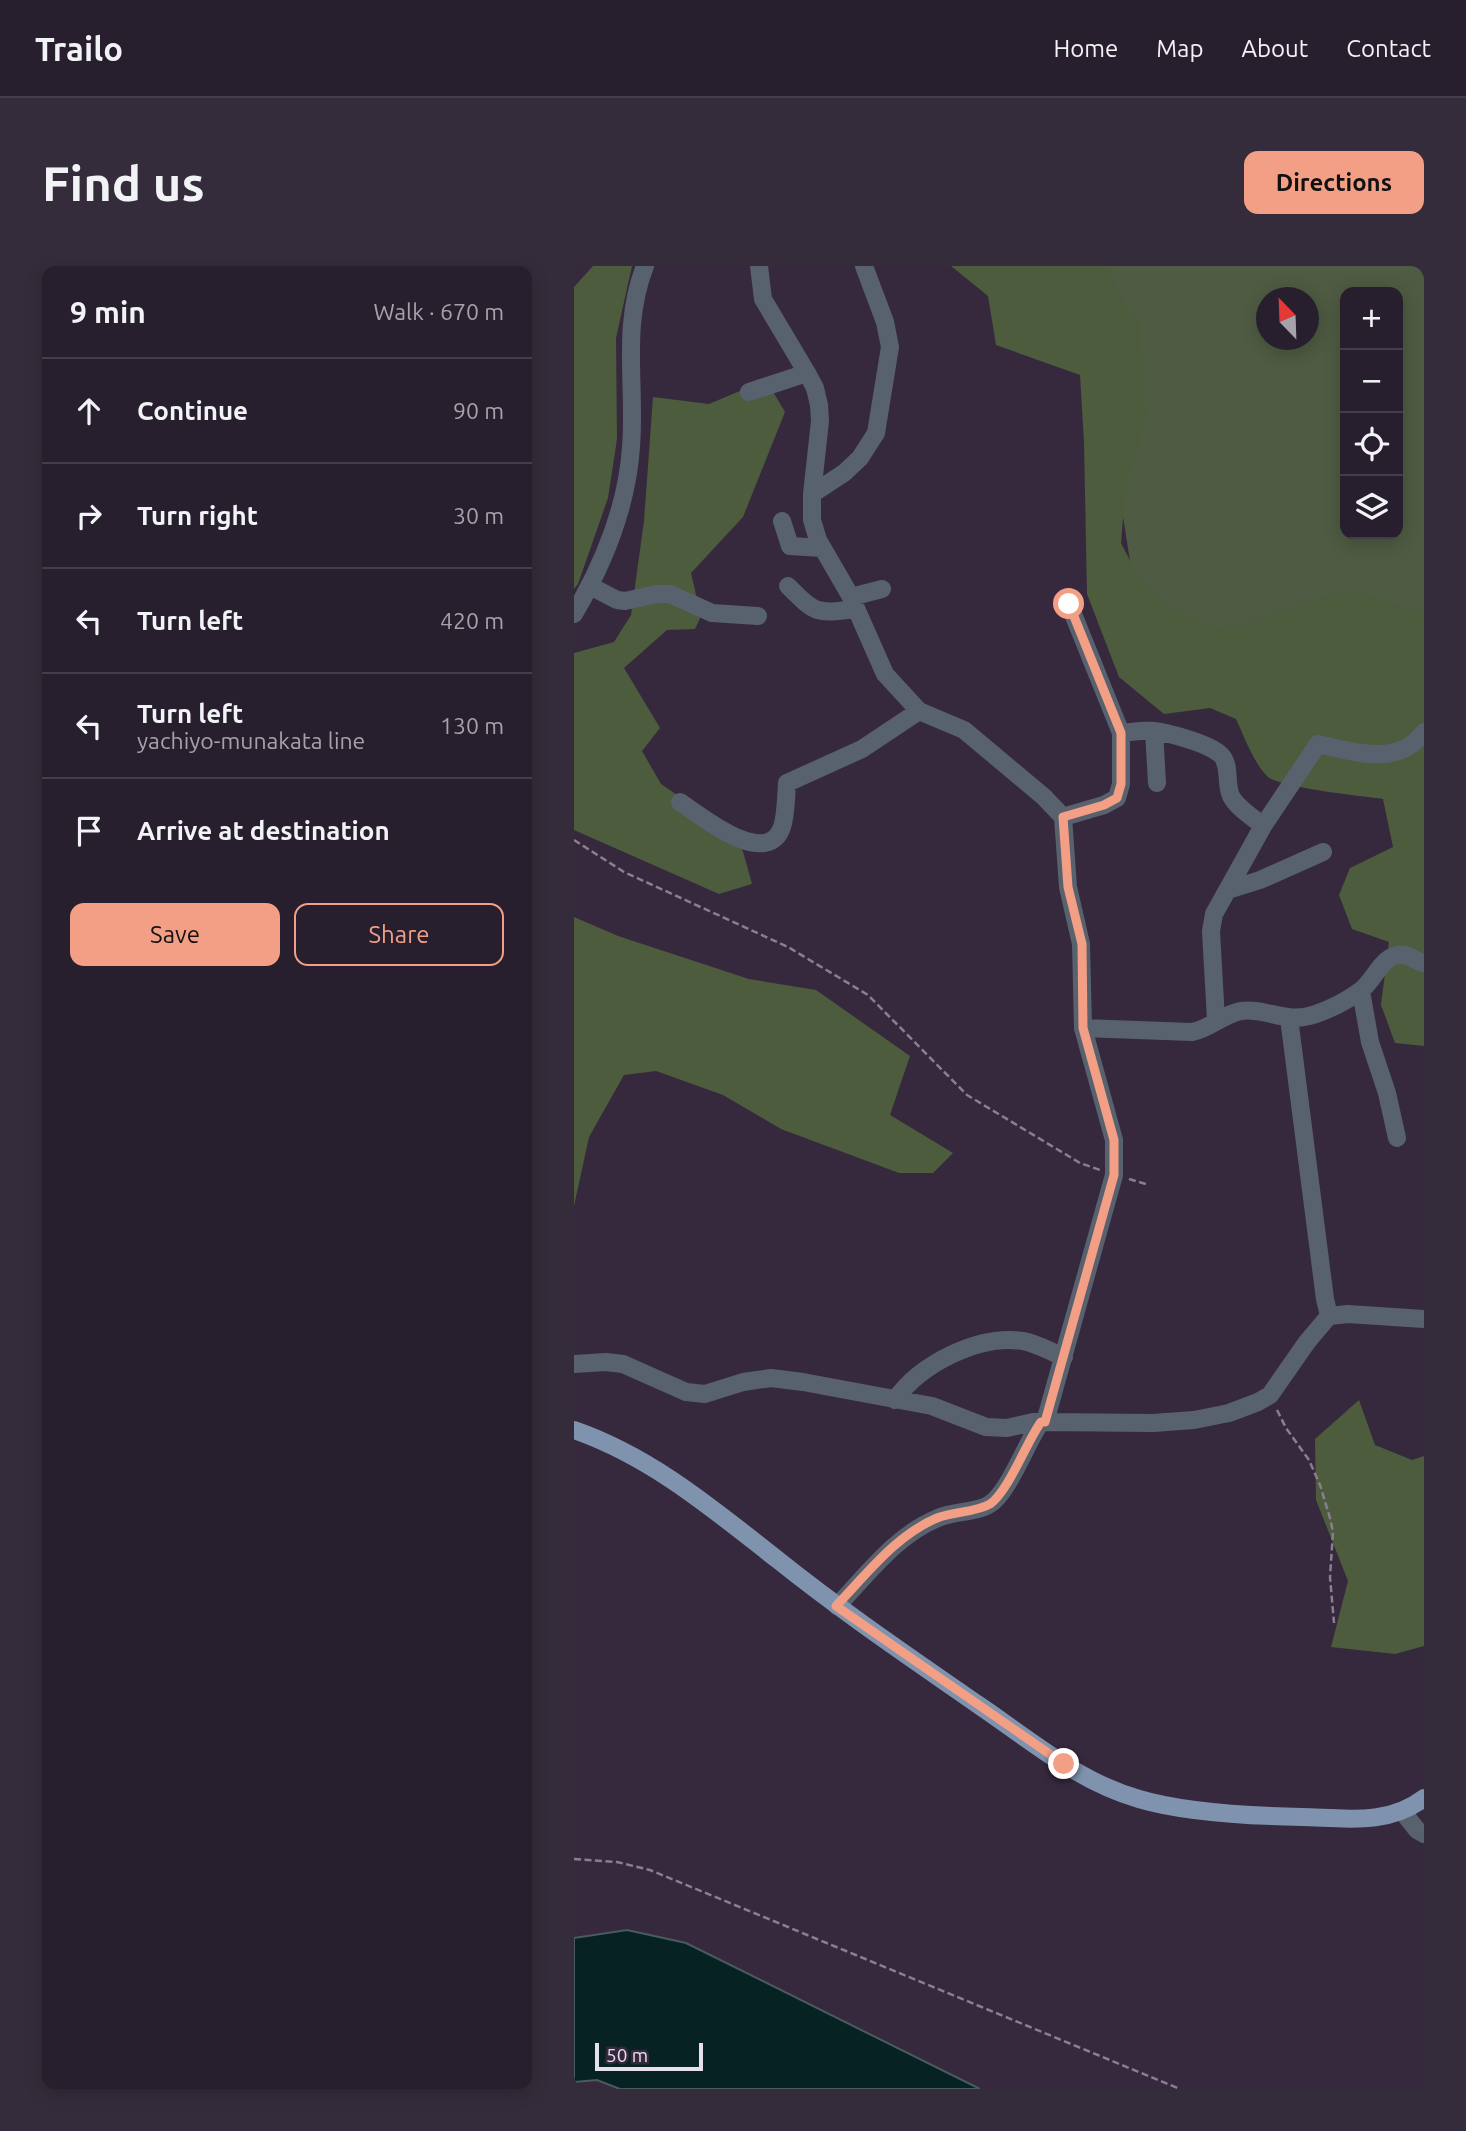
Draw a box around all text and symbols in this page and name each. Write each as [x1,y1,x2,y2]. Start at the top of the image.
text: Trailo [35,30,123,67]
text: Home [1053,35,1118,62]
text: Map [1156,35,1203,62]
text: About [1241,35,1308,62]
text: Contact [1346,35,1431,62]
button: Directions [1244,151,1424,214]
text: Find us [42,155,205,210]
north arrow [1256,287,1319,350]
map controls [1340,287,1403,539]
button: + [1340,287,1403,350]
text: 9 min [70,295,146,329]
text: Walk · 670 m [373,299,504,324]
button: − [1340,350,1403,413]
icon: ahead [70,392,108,430]
text: Continue [137,396,248,425]
text: 90 m [453,398,504,423]
button: locate [1340,413,1403,476]
button: layers [1340,476,1403,539]
icon: right [70,497,108,535]
text: Turn right [137,501,258,530]
text: 30 m [453,503,504,528]
route start [1053,588,1084,619]
icon: left [70,602,108,640]
text: Turn left [137,606,243,635]
text: 420 m [440,608,504,633]
text: Turn left [137,699,243,728]
icon: left [70,707,108,745]
text: 130 m [440,713,504,738]
text: yachiyo-munakata line [137,728,365,753]
icon: arrive [70,812,108,850]
text: Arrive at destination [137,816,390,845]
button: Save [70,903,280,966]
button: Share [294,903,504,966]
route end [1048,1748,1079,1779]
scale bar [595,2040,704,2072]
text: 50 m [606,2044,648,2066]

